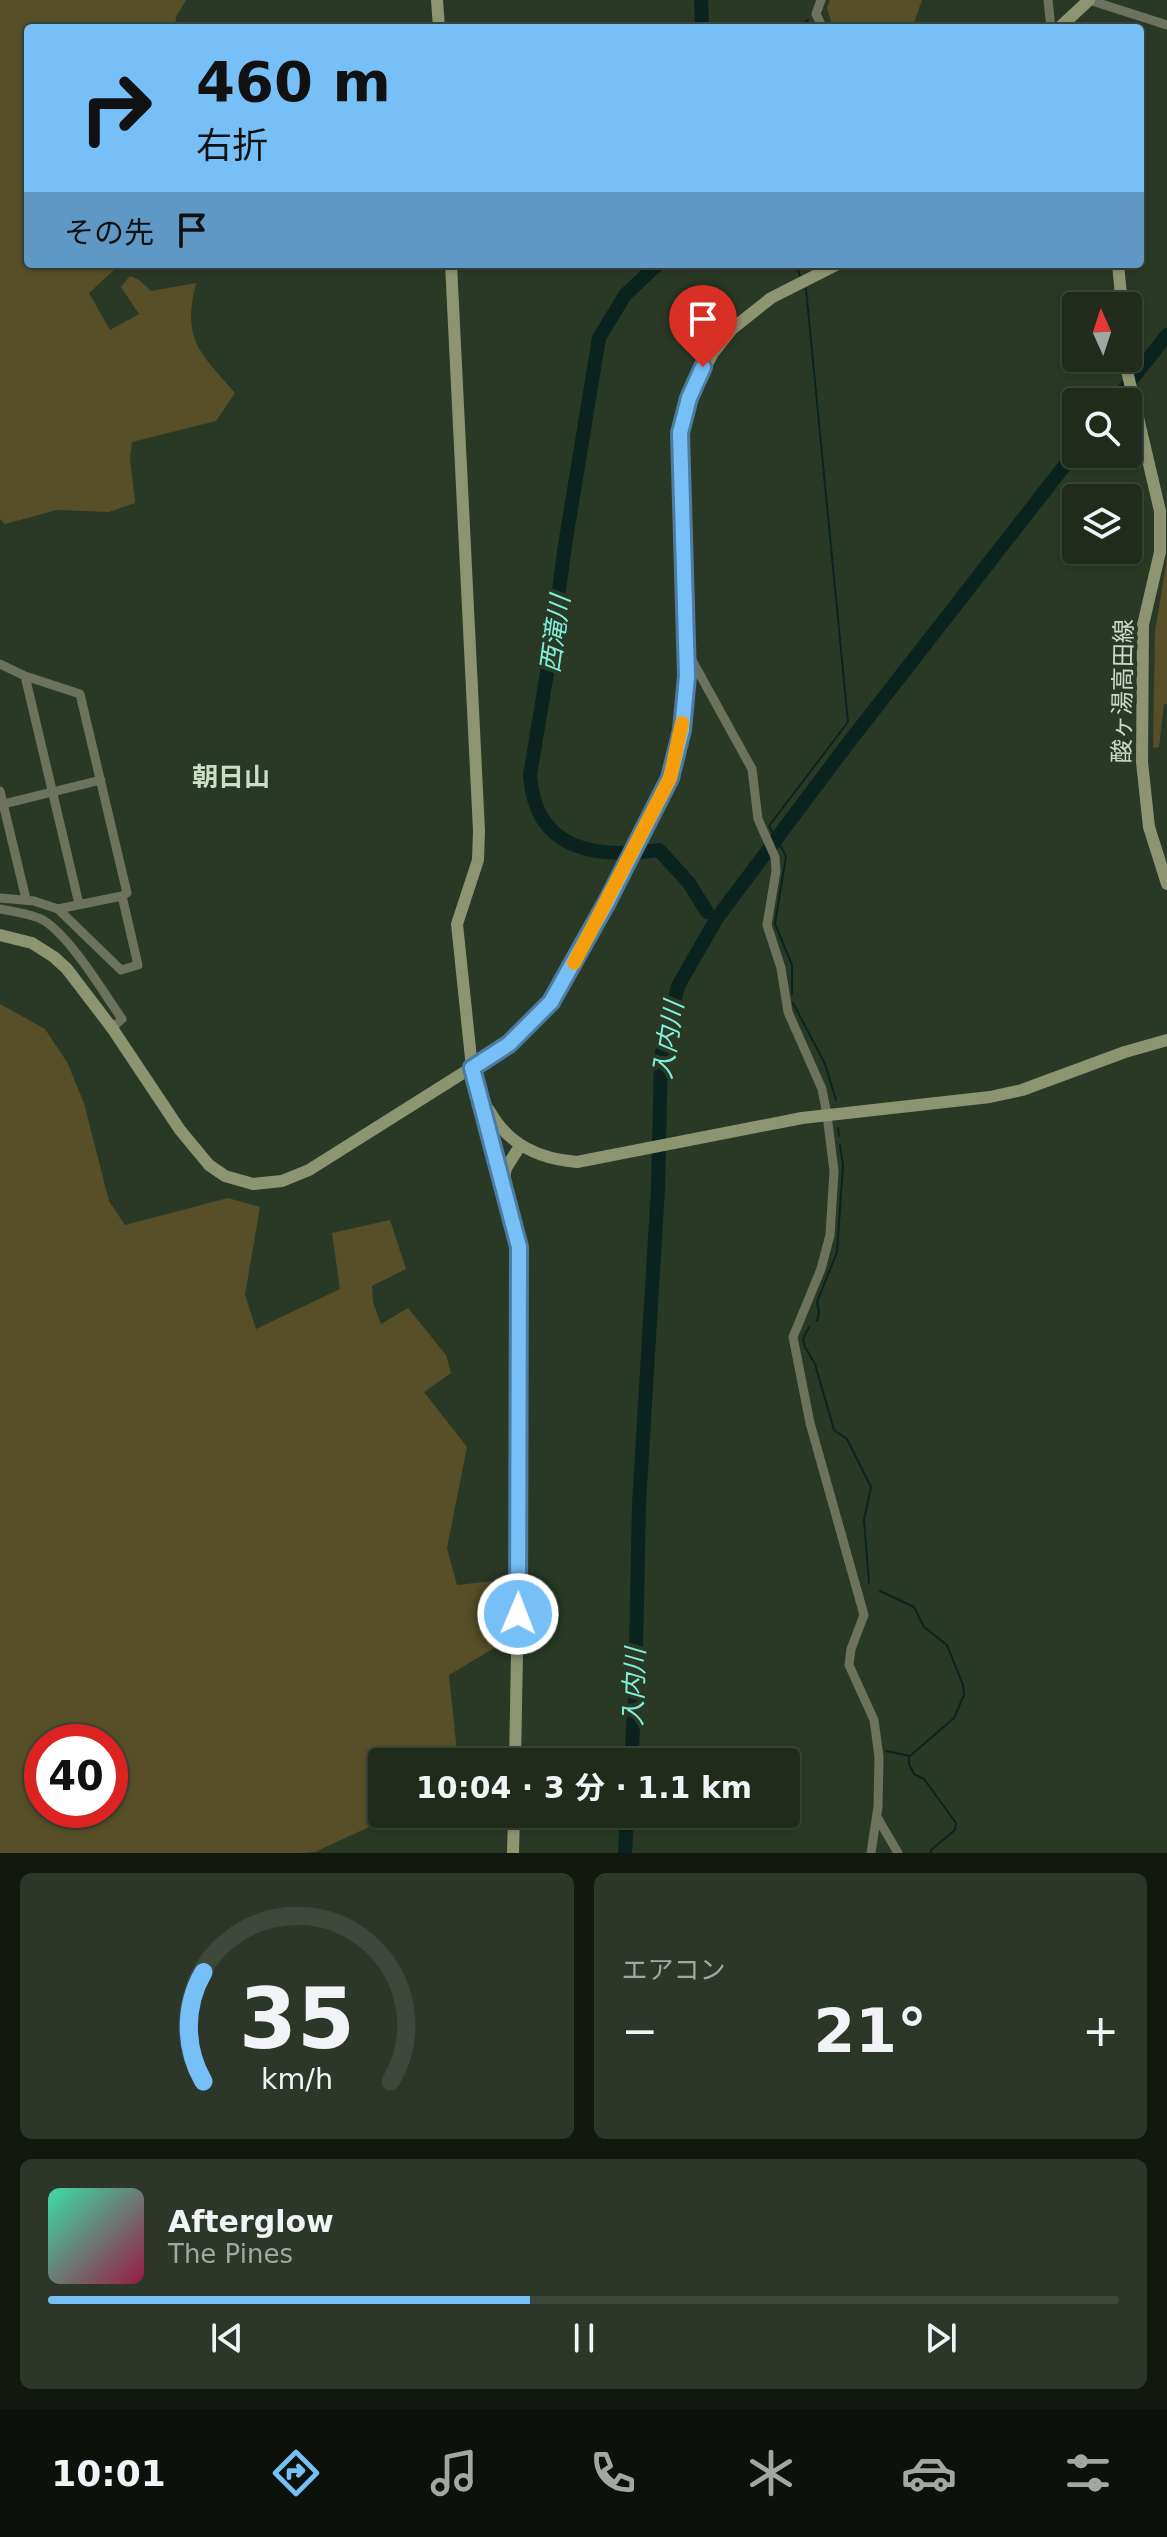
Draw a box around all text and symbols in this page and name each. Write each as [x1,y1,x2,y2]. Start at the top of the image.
text: 460 m [196,49,391,114]
icon: right [64,56,168,160]
text: 右折 [196,125,268,166]
icon: arrive [170,208,214,252]
text: その先 [64,215,154,250]
pin [669,285,737,367]
north arrow [1062,292,1142,372]
map controls [1062,292,1142,564]
icon: arrive [681,297,725,341]
button: search [1062,388,1142,468]
button: layers [1062,484,1142,564]
water label: 西滝川 [535,590,576,675]
street label: 酸ヶ湯高田線 [1108,619,1138,763]
district label: 朝日山 [192,762,270,792]
water label: 入内川 [647,996,689,1081]
position arrow [476,1572,560,1656]
water label: 入内川 [618,1645,650,1727]
speed limit sign: 40 [24,1724,128,1828]
text: 10:04 · 3 分 · 1.1 km [416,1770,752,1805]
text: エアコン [622,1955,726,1985]
text: 35 [239,1971,355,2068]
text: 21° [814,1996,927,2066]
text: − [622,2005,658,2056]
text: + [1082,2005,1119,2056]
text: km/h [261,2062,333,2096]
text: Afterglow [168,2204,334,2239]
text: The Pines [168,2239,293,2269]
icon: previous [205,2316,249,2360]
icon: pause [562,2316,606,2360]
icon: next [919,2316,963,2360]
icon: directions [268,2445,324,2501]
icon: music [426,2445,482,2501]
icon: phone [585,2445,641,2501]
icon: climate [743,2445,799,2501]
icon: car [901,2445,957,2501]
icon: filters [1060,2445,1116,2501]
text: 10:01 [51,2453,166,2494]

